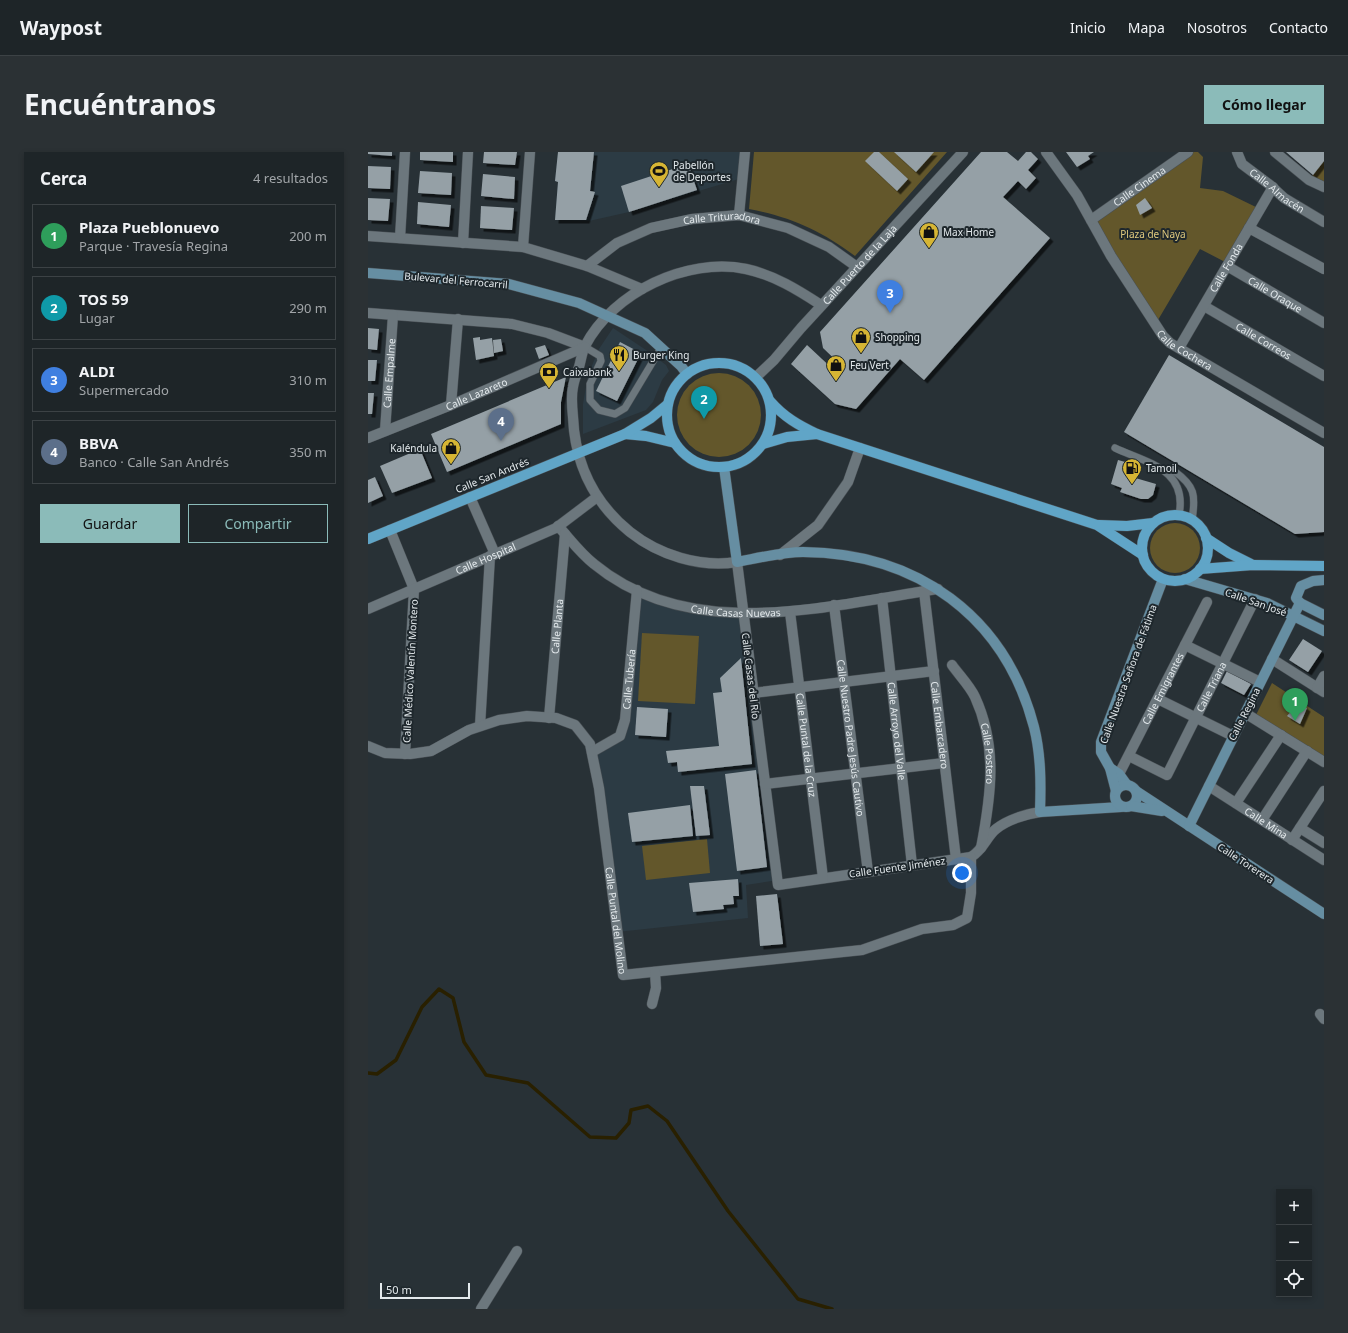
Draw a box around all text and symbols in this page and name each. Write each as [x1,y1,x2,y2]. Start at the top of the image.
text: Waypost [20,15,102,41]
text: Inicio [1070,18,1106,37]
text: Mapa [1128,18,1165,37]
text: Nosotros [1187,18,1247,37]
text: Contacto [1269,18,1328,37]
text: Encuéntranos [24,85,216,123]
button: Cómo llegar [1204,85,1324,124]
place label: Pabellón de Deportes [673,158,731,184]
sports icon: Pabellón de Deportes [648,160,670,188]
street label: Calle Cinema [1110,163,1168,209]
street label: Calle Almacén [1247,165,1307,216]
text: Cerca [40,167,87,190]
text: 4 resultados [253,169,328,187]
street label: Calle Trituradora [682,208,762,228]
text: Plaza Pueblonuevo [79,217,220,237]
street label: Calle Puerto de la Laja [819,221,900,307]
shop icon: Max Home [918,221,940,249]
place label: Max Home [943,225,994,239]
text: 1 [50,227,58,245]
text: 200 m [289,227,327,245]
park label: Plaza de Naya [1120,227,1186,241]
text: Parque · Travesía Regina [79,237,228,255]
street label: Calle Fonda [1206,241,1246,295]
street label: Bulevar del Ferrocarril [404,268,508,292]
street label: Calle Oraque [1246,273,1305,316]
pin: 3 [877,280,903,313]
text: TOS 59 [79,289,129,309]
text: 2 [50,299,58,317]
text: 290 m [289,299,327,317]
text: Lugar [79,309,115,327]
street label: Calle Correos [1233,319,1294,363]
shop icon: Shopping [850,326,872,354]
street label: Calle Cochera [1154,327,1215,373]
place label: Shopping [875,330,920,344]
street label: Calle Empalme [380,338,398,408]
restaurant icon: Burger King [608,344,630,372]
place label: Burger King [633,348,689,362]
shop icon: Feu Vert [825,354,847,382]
place label: Feu Vert [850,358,889,372]
text: ALDI [79,361,115,381]
bank icon: Caixabank [538,361,560,389]
place label: Caixabank [563,365,612,379]
text: 3 [50,371,58,389]
text: 310 m [289,371,327,389]
street label: Calle Lazareto [444,375,509,413]
text: Supermercado [79,381,169,399]
pin: 2 [691,386,717,419]
pin: 4 [488,408,514,441]
text: BBVA [79,433,118,453]
shop icon: Kaléndula [440,437,462,465]
place label: Kaléndula [390,441,437,455]
text: 4 [50,443,58,461]
text: 350 m [289,443,327,461]
text: Banco · Calle San Andrés [79,453,229,471]
street label: Calle San Andrés [453,454,531,496]
fuel station icon: Tamoil [1121,457,1143,485]
place label: Tamoil [1146,461,1177,475]
button: Guardar [40,504,180,543]
button: Compartir [188,504,328,543]
street label: Calle Hospital [453,539,518,577]
street label: Calle San José [1223,585,1289,619]
street label: Calle Planta [548,598,566,654]
street label: Calle Médico Valentín Montero [399,599,421,743]
street label: Calle Casas Nuevas [690,601,781,620]
street label: Calle Nuestra Señora de Fátima [1096,602,1160,746]
street label: Calle Casas del Río [739,632,763,720]
street label: Calle Tubería [619,648,639,710]
street label: Calle Emigrantes [1139,650,1187,727]
street label: Calle Nuestro Padre Jesús Cautivo [834,659,868,817]
street label: Calle Triana [1193,659,1230,714]
street label: Calle Embarcadero [928,680,952,770]
street label: Calle Arroyo del Valle [884,681,909,781]
street label: Calle Regina [1225,685,1263,743]
pin: 1 [1282,688,1308,721]
street label: Calle Puntal de la Cruz [793,692,820,798]
street label: Calle Postero [978,721,997,784]
street label: Calle Mina [1242,804,1291,842]
street label: Calle Torerera [1215,839,1277,887]
street label: Calle Fuente Jiménez [848,853,946,881]
your location [952,863,972,883]
street label: Calle Puntal del Molino [602,866,630,975]
map controls [1276,1189,1312,1297]
button: + [1276,1189,1312,1225]
button: − [1276,1225,1312,1261]
button: locate [1276,1261,1312,1297]
scale bar [380,1281,470,1300]
text: 50 m [386,1282,412,1297]

